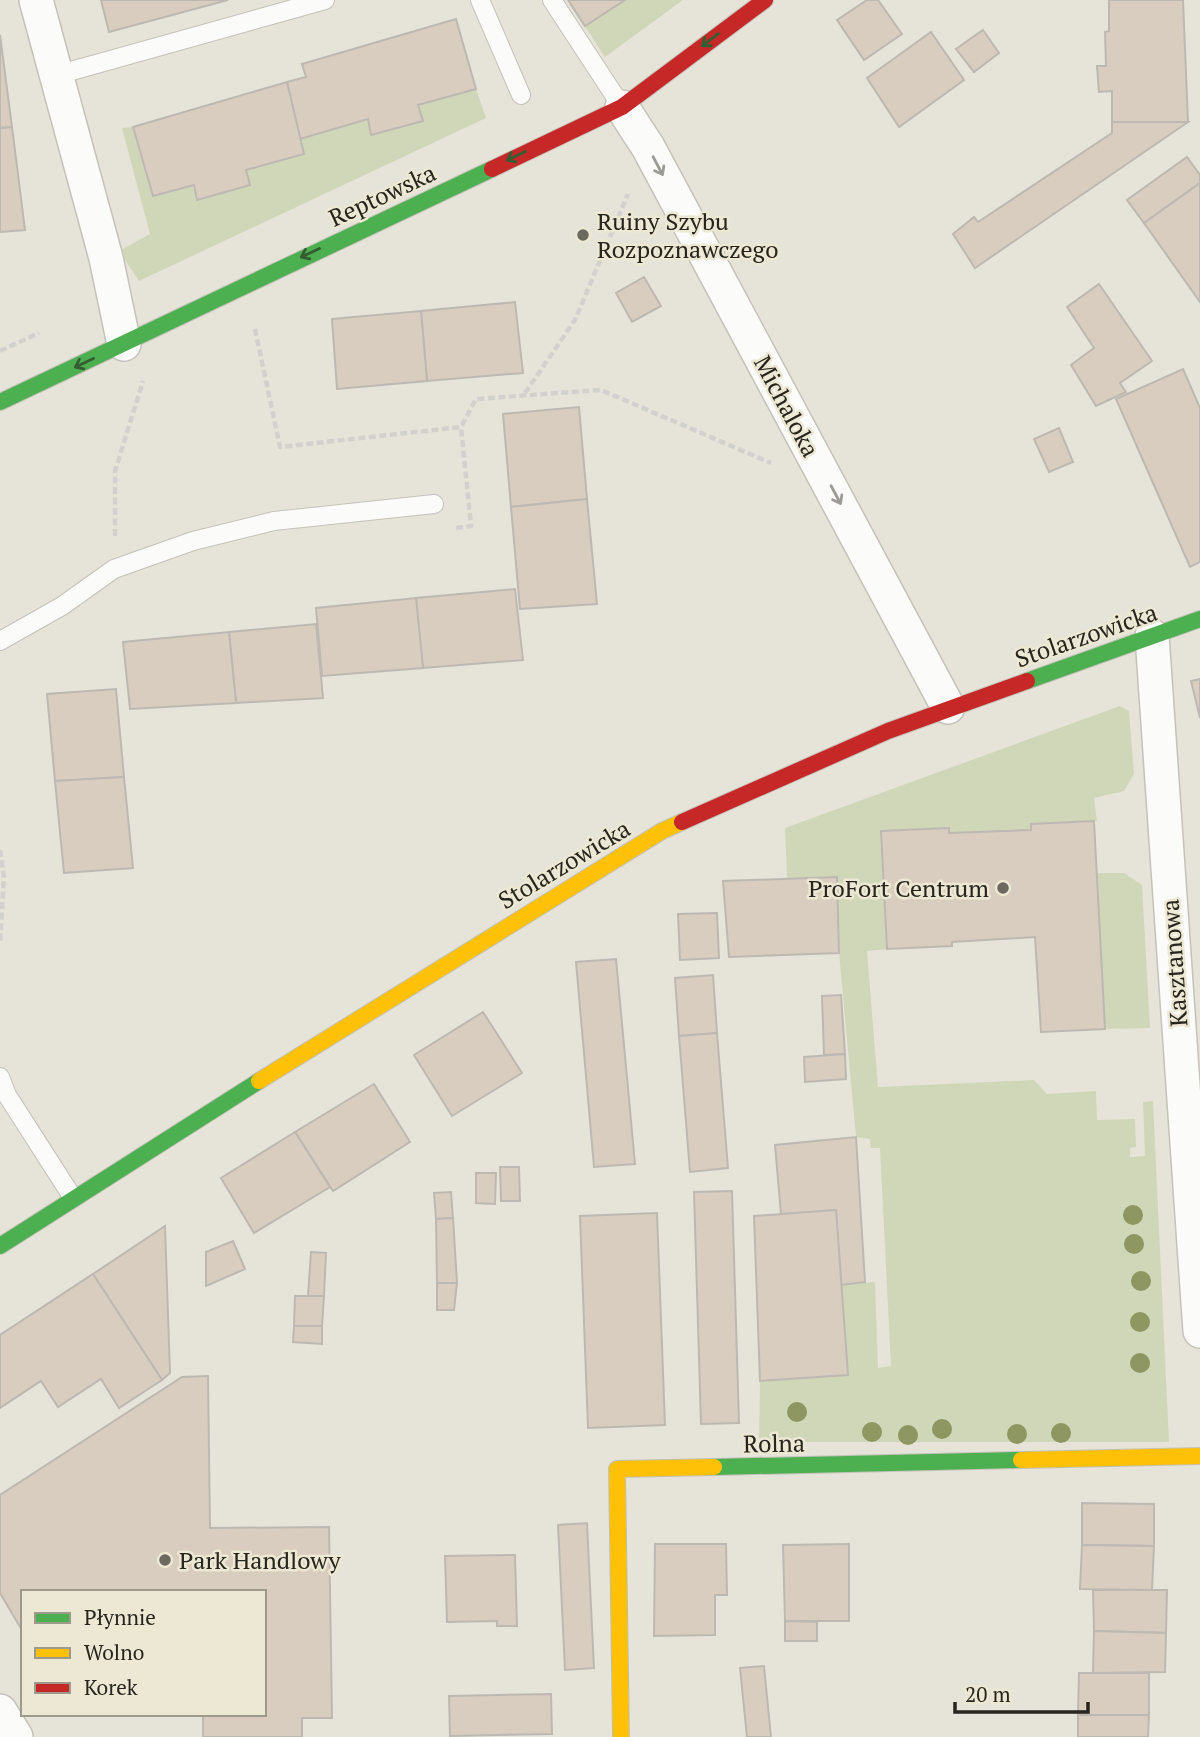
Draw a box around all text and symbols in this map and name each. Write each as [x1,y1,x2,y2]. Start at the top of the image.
one-way arrow [701,33,720,48]
one-way arrow [506,150,527,163]
one-way arrow [651,155,665,176]
street label: Reptowska [323,156,441,234]
place label: Ruiny Szybu Rozpoznawczego [597,205,779,265]
marker: Ruiny Szybu Rozpoznawczego [575,227,591,243]
one-way arrow [300,247,321,260]
street label: Michaloka [747,350,827,462]
one-way arrow [73,357,95,370]
one-way arrow [829,485,843,505]
street label: Stolarzowicka [1011,596,1161,674]
street label: Stolarzowicka [492,812,636,916]
place label: ProFort Centrum [808,872,989,904]
marker: ProFort Centrum [995,880,1011,896]
street label: Kasztanowa [1154,898,1194,1028]
street label: Rolna [743,1426,805,1460]
place label: Park Handlowy [179,1544,341,1576]
marker: Park Handlowy [157,1552,173,1568]
legend [21,1590,266,1716]
text: Płynnie [84,1603,156,1631]
text: Wolno [84,1638,144,1666]
scale bar [955,1670,1088,1714]
text: Korek [84,1673,138,1701]
text: 20 m [965,1680,1011,1708]

